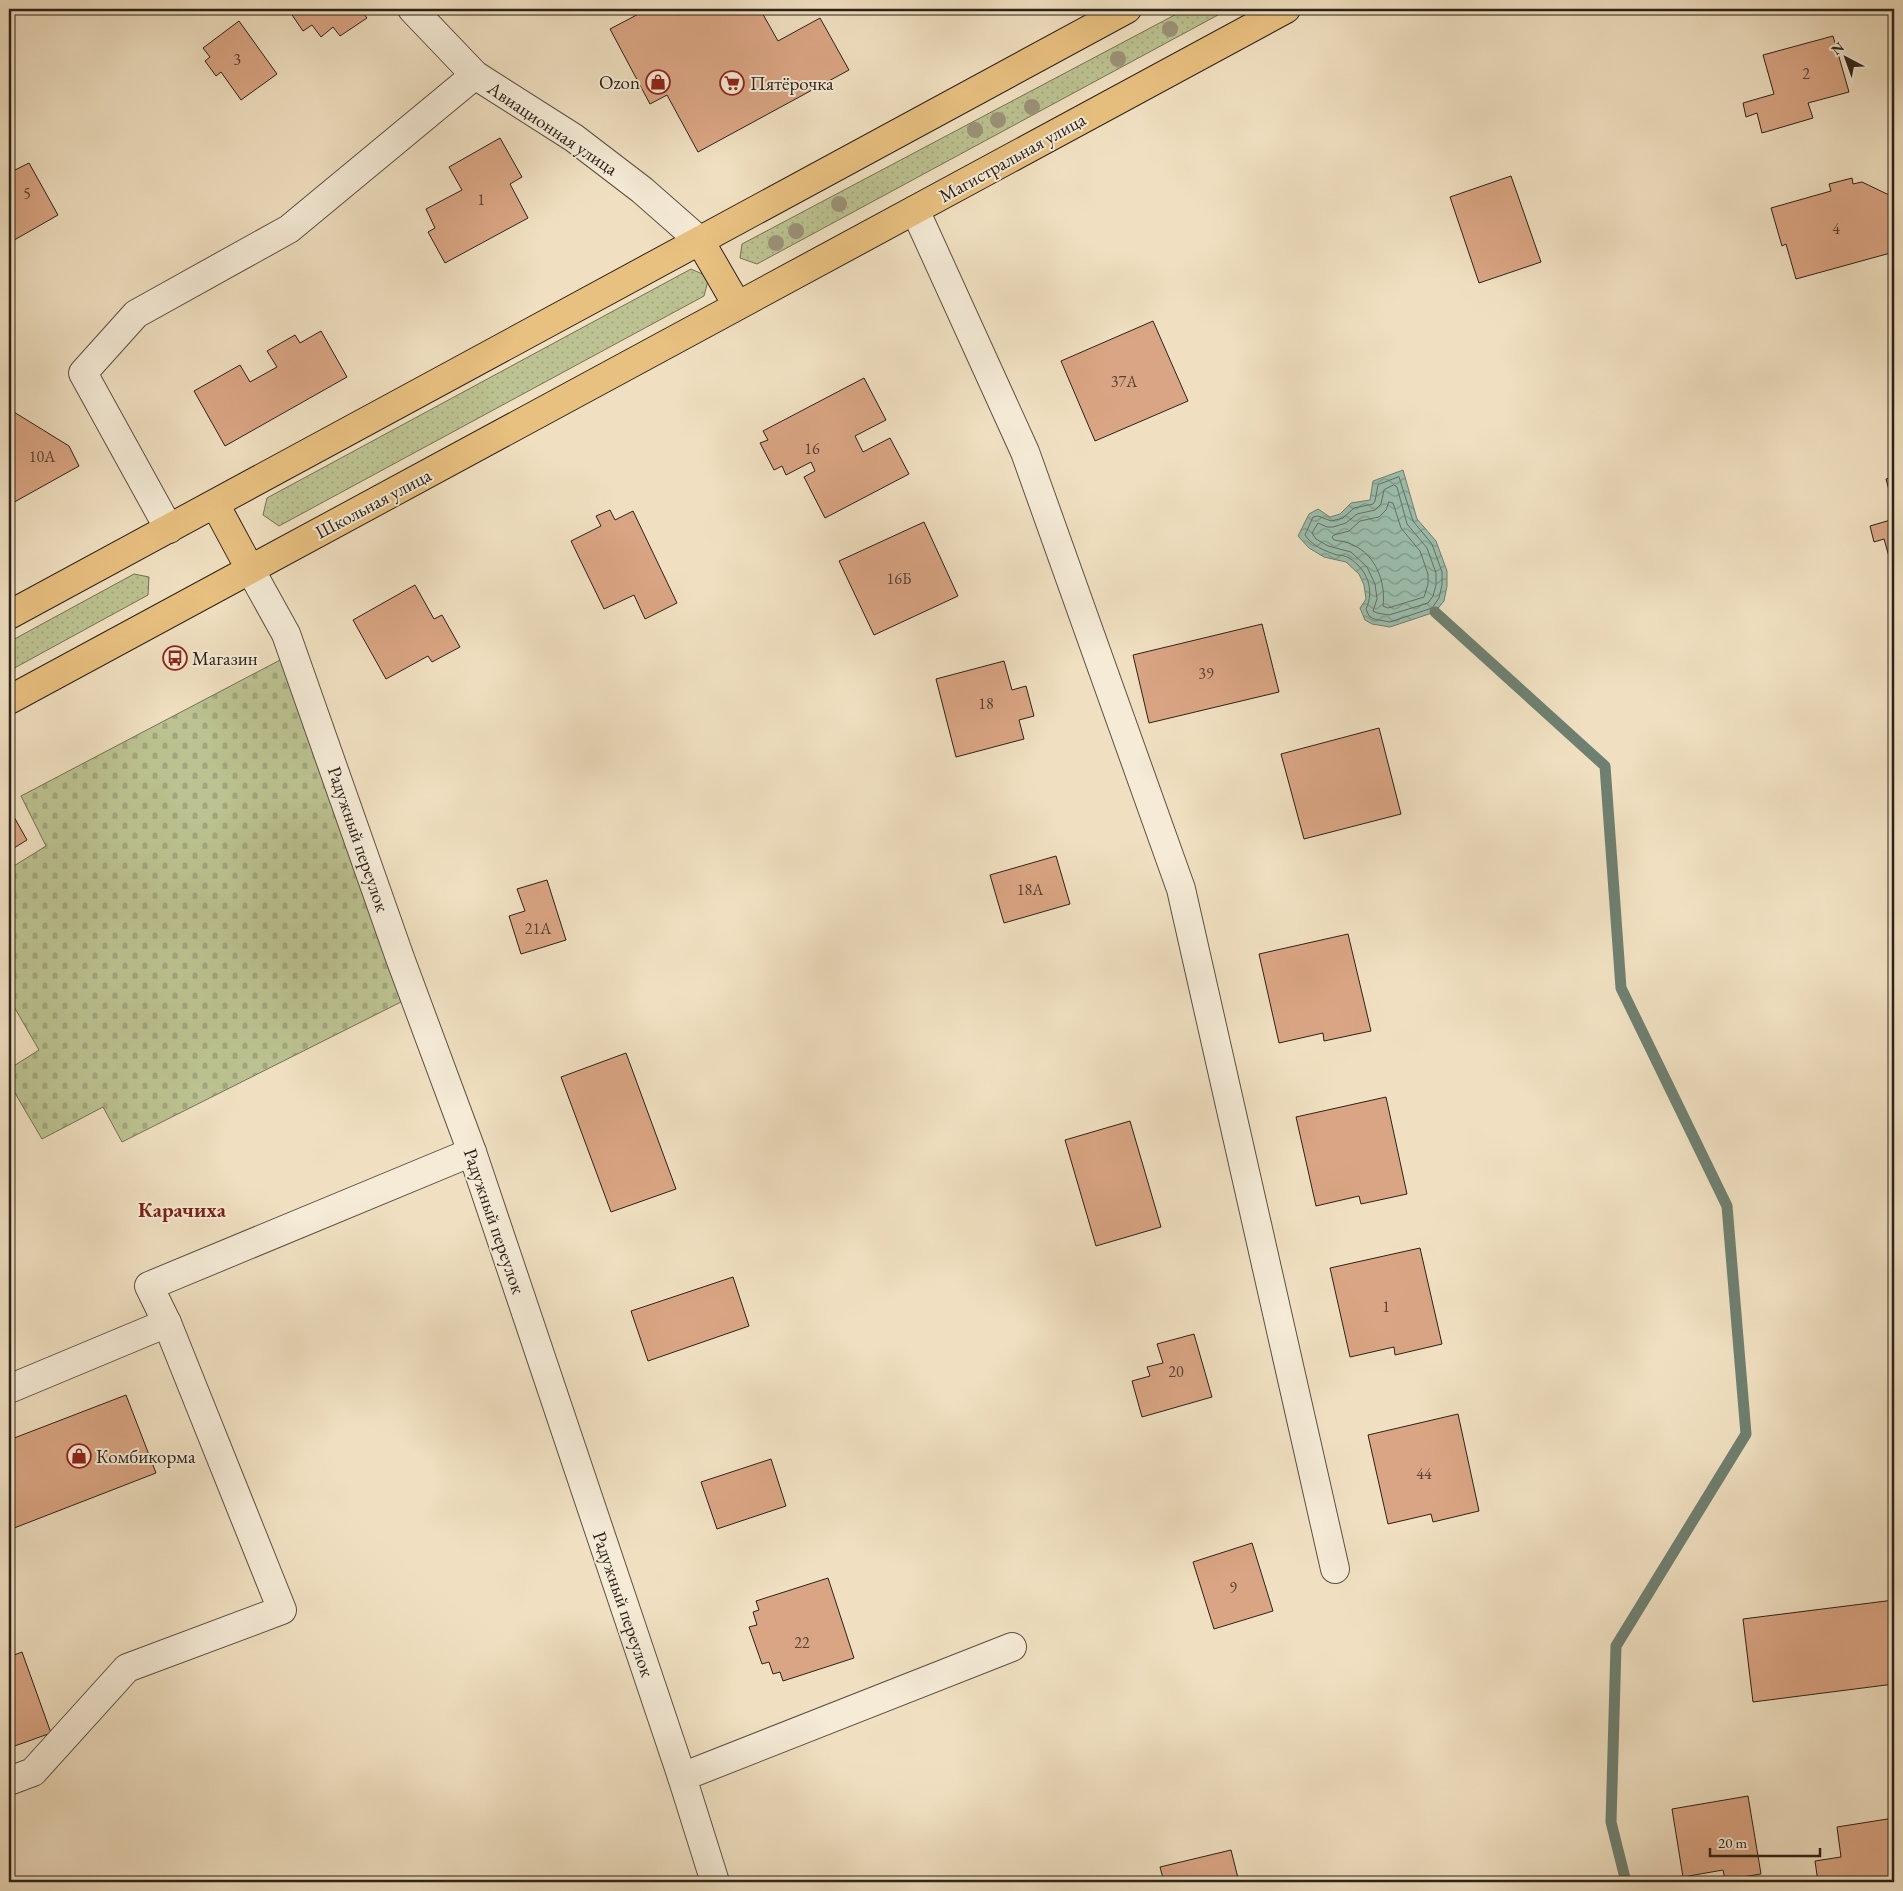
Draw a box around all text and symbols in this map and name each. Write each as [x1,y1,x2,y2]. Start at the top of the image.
north arrow [1820,32,1870,82]
text: N [1827,37,1848,59]
house number: 3 [233,49,241,70]
house number: 2 [1802,63,1810,84]
shop icon: Ozon [645,69,671,95]
place label: Ozon [599,70,640,95]
supermarket icon: Пятёрочка [719,70,745,96]
place label: Пятёрочка [750,71,834,96]
street label: Авиационная улица [482,75,623,182]
street label: Магистральная улица [934,106,1091,208]
house number: 5 [23,183,31,204]
house number: 1 [477,189,485,210]
house number: 4 [1832,218,1840,239]
house number: 37А [1111,371,1138,392]
house number: 16 [804,438,820,459]
house number: 10А [29,446,56,467]
street label: Школьная улица [311,462,436,545]
house number: 16Б [887,568,911,589]
bus stop icon: Магазин [162,645,188,671]
place label: Магазин [192,646,258,671]
house number: 39 [1198,663,1214,684]
house number: 18 [978,693,994,714]
street label: Радужный переулок [322,763,395,915]
house number: 18А [1017,879,1044,900]
house number: 21А [525,918,552,939]
street label: Радужный переулок [458,1145,531,1297]
district label: Карачиха [138,1196,227,1223]
house number: 1 [1382,1296,1390,1317]
house number: 20 [1168,1361,1184,1382]
shop icon: Комбикорма [66,1443,92,1469]
place label: Комбикорма [96,1444,196,1469]
house number: 44 [1416,1463,1432,1484]
street label: Радужный переулок [587,1528,660,1680]
house number: 9 [1229,1577,1237,1598]
house number: 22 [794,1632,810,1653]
scale bar [1710,1826,1820,1858]
text: 20 m [1718,1833,1747,1852]

